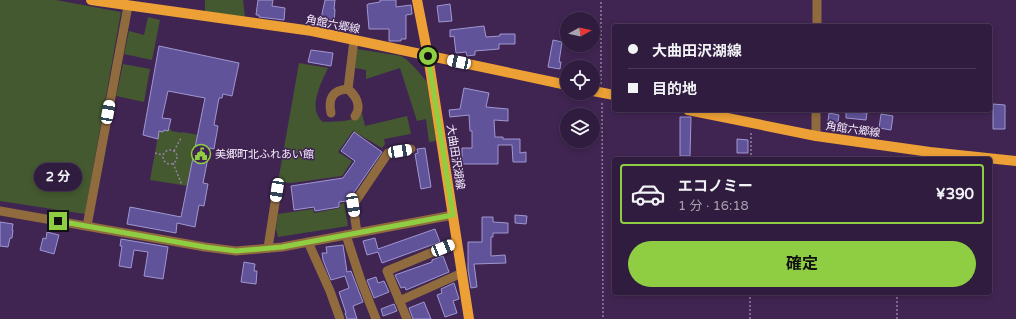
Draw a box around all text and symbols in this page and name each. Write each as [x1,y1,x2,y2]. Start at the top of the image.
north arrow [560,12,600,52]
map controls [560,12,600,148]
street label: 角館六郷線 [305,13,361,36]
text: 大曲田沢湖線 [652,42,742,60]
route start [419,47,437,65]
car [446,54,472,70]
button: locate [560,60,600,100]
text: 目的地 [652,80,697,98]
car [100,99,116,125]
button: layers [560,108,600,148]
street label: 角館六郷線 [825,119,881,140]
street label: 大曲田沢湖線 [444,123,467,191]
public building icon: 美郷町北ふれあい館 [190,143,212,165]
car [387,143,413,159]
place label: 美郷町北ふれあい館 [215,148,314,161]
callout: 2 分 [34,163,82,191]
text: 2 分 [46,169,70,185]
icon: car [630,176,666,212]
car [269,177,285,203]
text: エコノミー [678,177,753,195]
text: ¥390 [936,185,974,203]
car [345,192,361,218]
text: 1 分 · 16:18 [678,198,749,214]
route end [49,212,67,230]
car [430,238,456,258]
button: 確定 [628,241,976,287]

